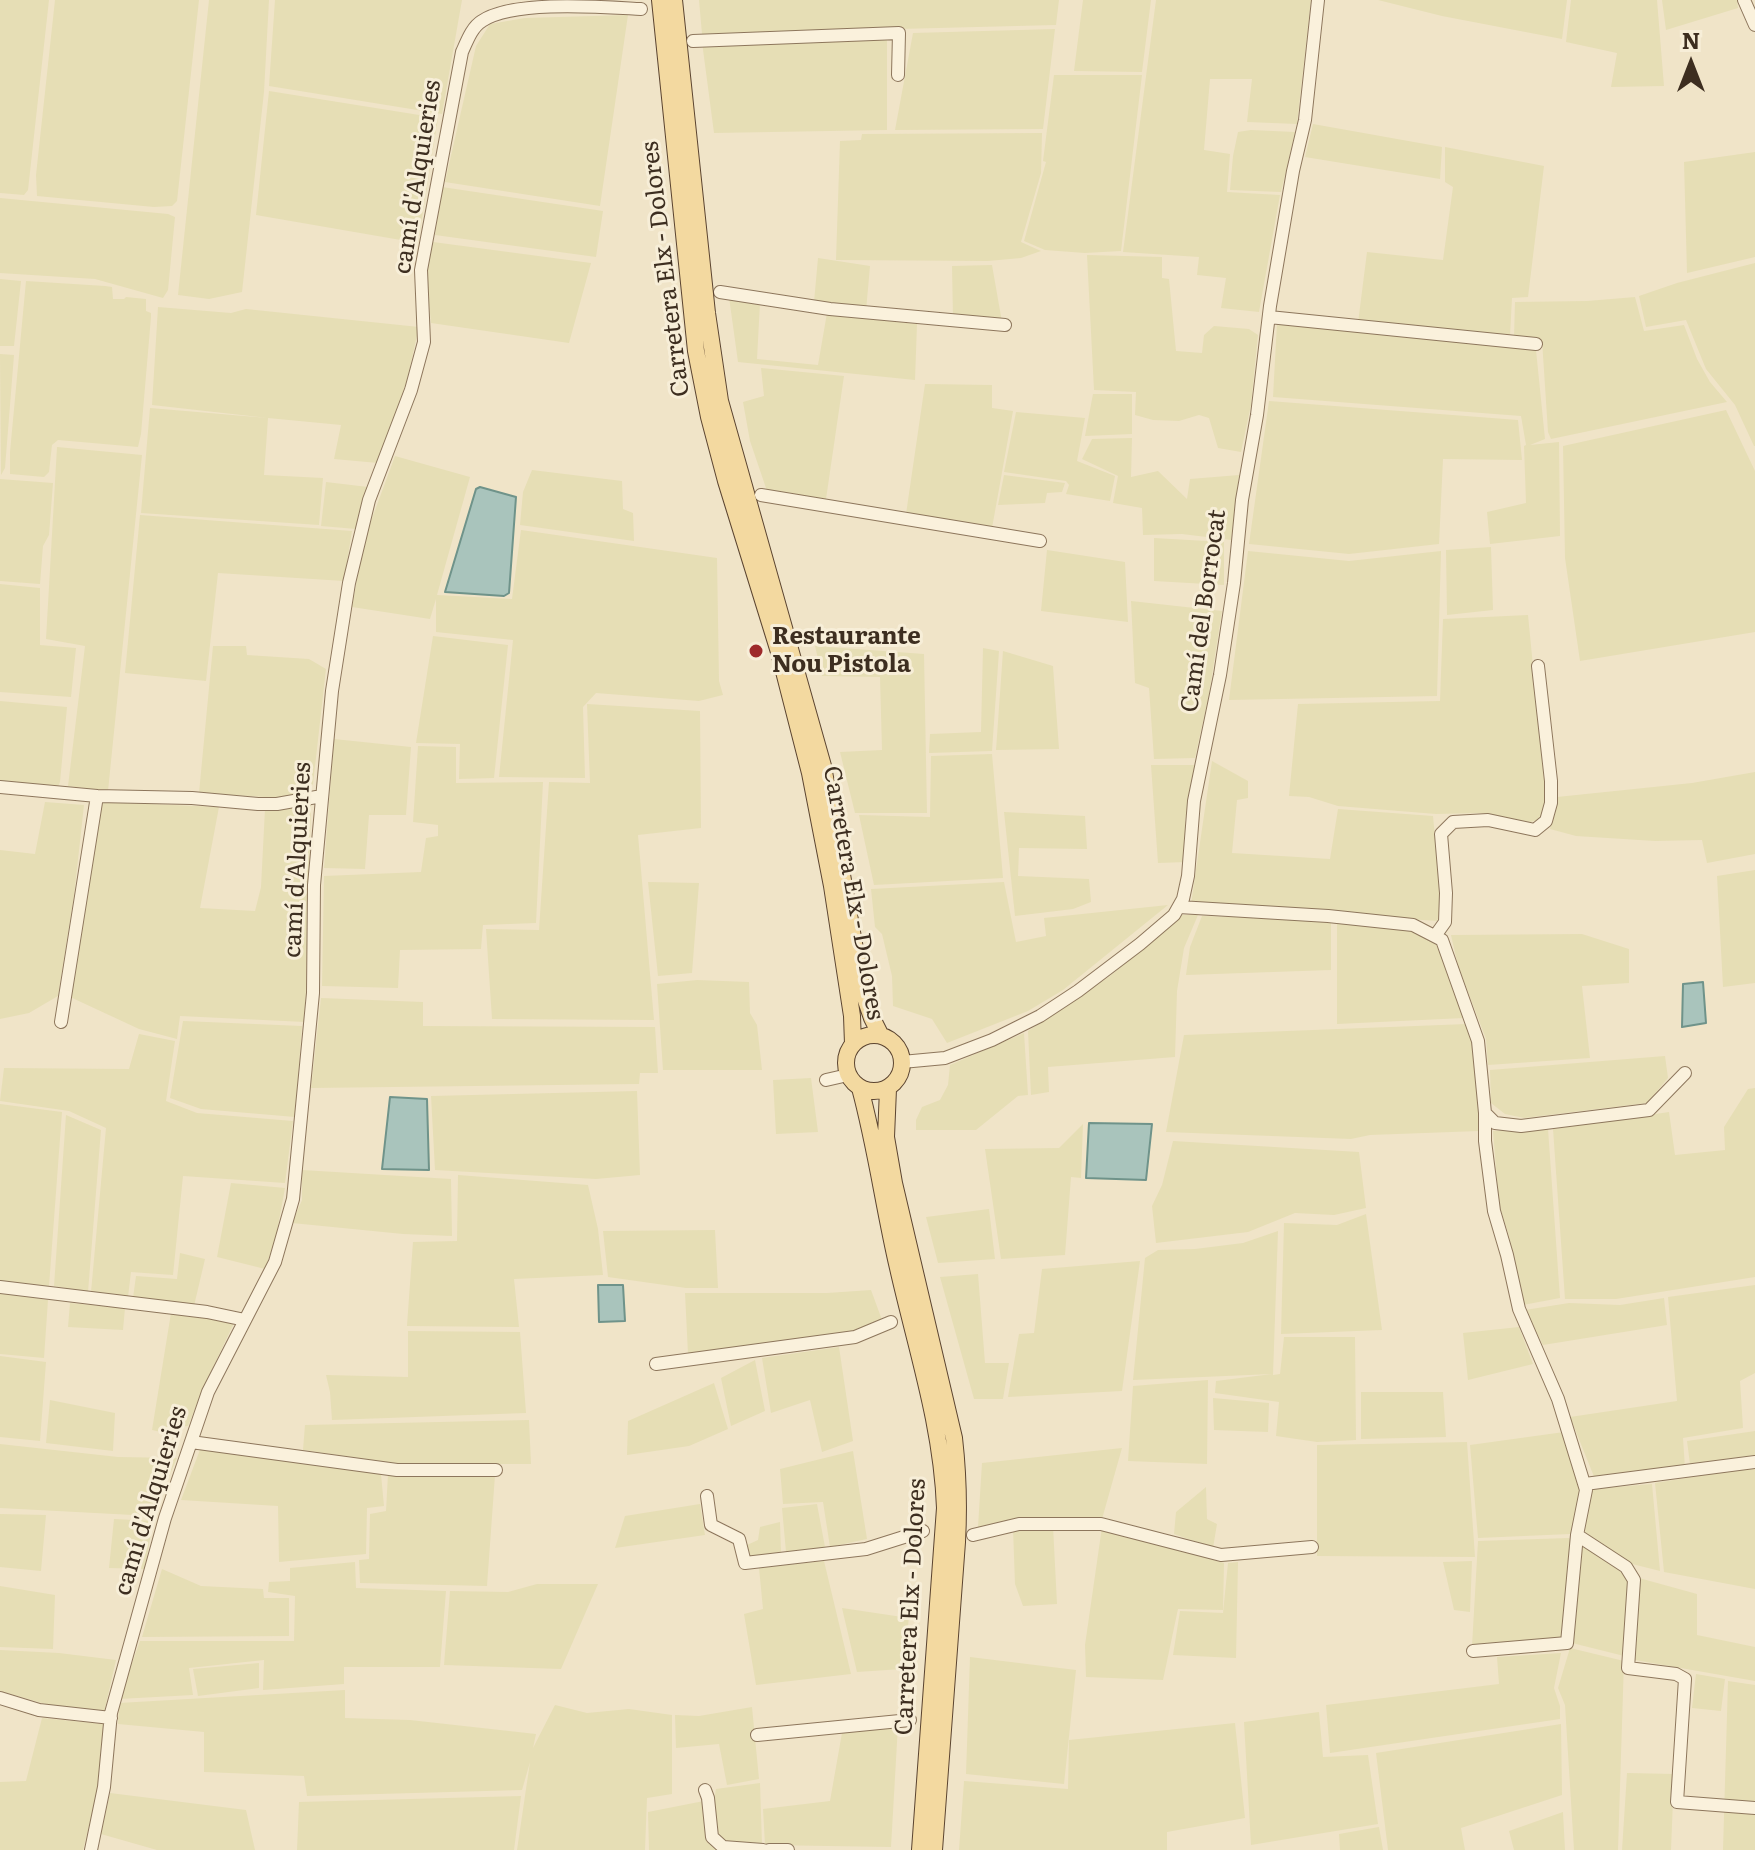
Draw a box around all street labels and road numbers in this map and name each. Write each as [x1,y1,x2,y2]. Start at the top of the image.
street label: camí d'Alquieries [388,78,448,276]
street label: Carretera Elx - Dolores [636,140,696,398]
street label: Camí del Borrocat [1175,508,1233,714]
street label: camí d'Alquieries [278,761,318,959]
street label: Carretera Elx - Dolores [816,764,890,1022]
street label: camí d'Alquieries [109,1403,193,1599]
street label: Carretera Elx - Dolores [890,1478,932,1736]

